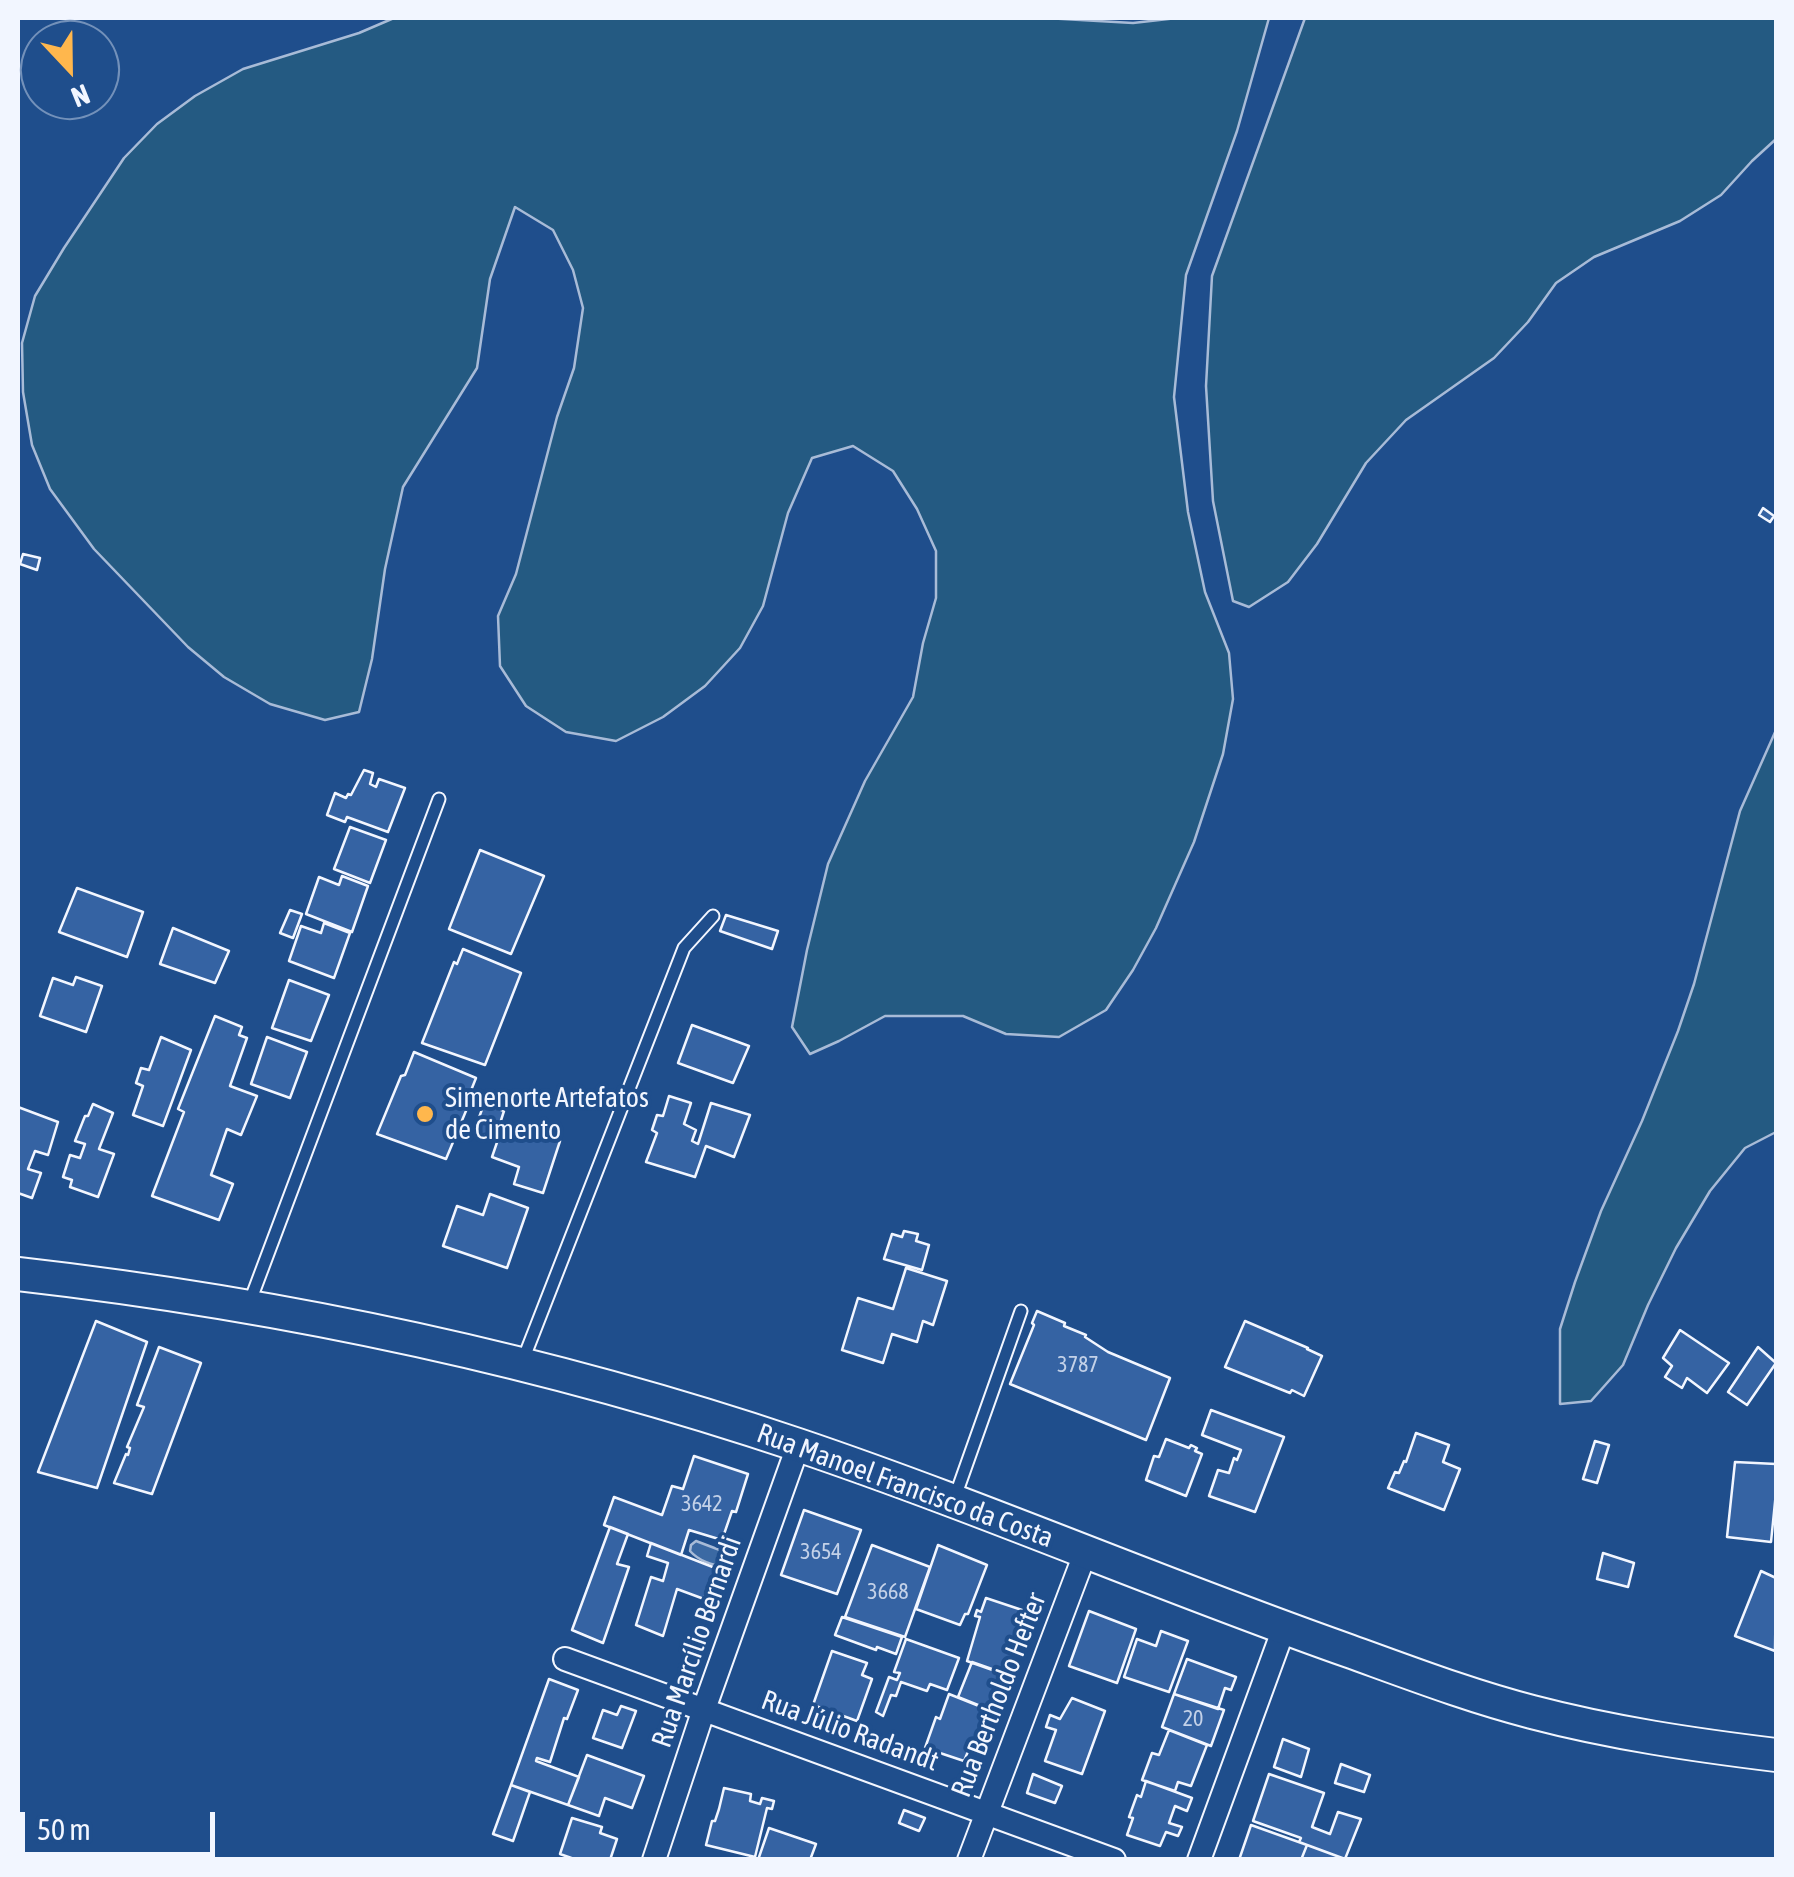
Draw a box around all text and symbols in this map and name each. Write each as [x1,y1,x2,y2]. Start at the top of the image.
north arrow [20,20,120,120]
text: N [67,78,94,114]
place label: Simenorte Artefatos de Cimento [445,1081,649,1147]
marker: Simenorte Artefatos de Cimento [414,1103,436,1125]
house number: 3787 [1057,1352,1099,1378]
street label: Rua Manoel Francisco da Costa [752,1417,1058,1555]
house number: 3642 [681,1491,723,1517]
street label: Rua Marcílio Bernardi [645,1532,749,1752]
house number: 3654 [800,1539,842,1565]
house number: 3668 [867,1579,909,1605]
street label: Rua Bertholdo Hefter [945,1588,1053,1802]
street label: Rua Júlio Radandt [757,1683,943,1779]
house number: 20 [1183,1706,1203,1732]
scale bar [25,1792,220,1854]
text: 50 m [37,1812,91,1846]

